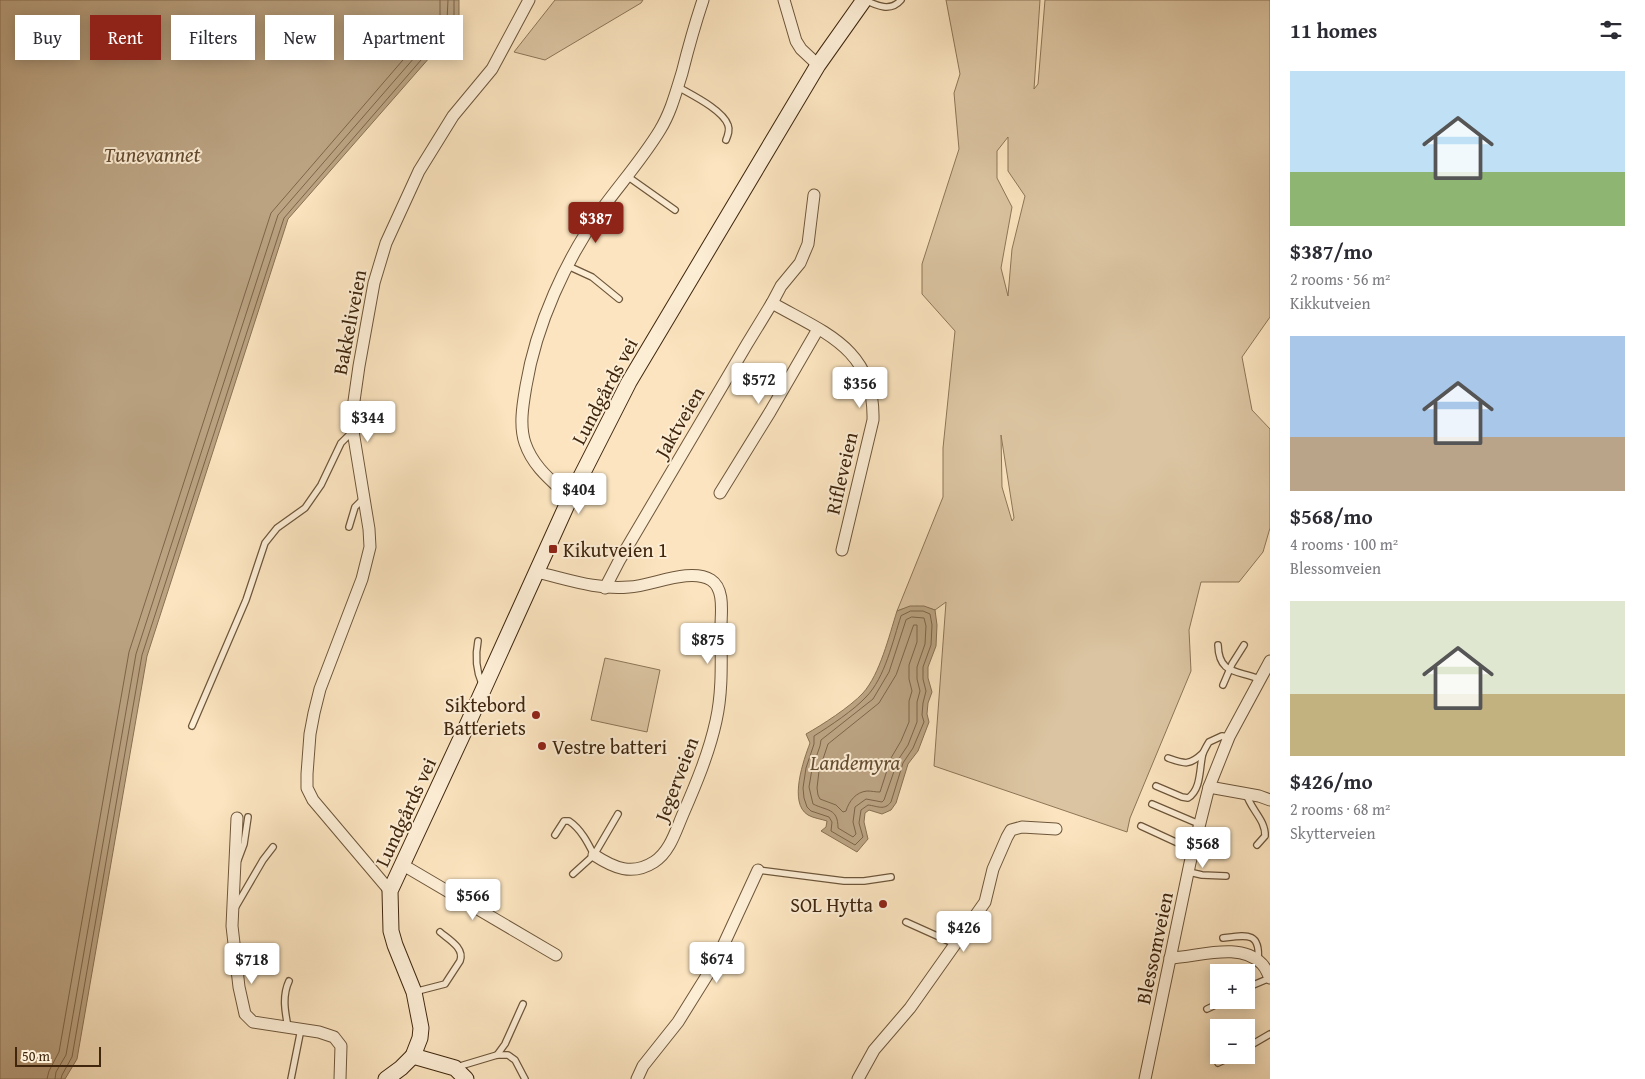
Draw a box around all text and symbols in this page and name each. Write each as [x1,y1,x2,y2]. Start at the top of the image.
chip: Buy [15,15,80,60]
chip: Rent [90,15,161,60]
chip: Filters [171,15,255,60]
chip: New [265,15,334,60]
chip: Apartment [344,15,463,60]
text: 11 homes [1290,15,1377,46]
icon: filters [1597,16,1625,44]
icon: home [1413,103,1503,193]
water label: Tunevannet [104,139,200,170]
pin: $387 [566,202,626,244]
text: $387 [579,206,613,230]
text: $387/mo [1290,236,1373,267]
street label: Bakkeliveien [325,267,373,377]
text: 2 rooms · 56 m² [1290,267,1390,291]
text: Kikkutveien [1290,291,1371,315]
street label: Lundgårds vei [564,332,645,450]
pin: $572 [729,362,789,405]
pin: $356 [830,366,890,409]
text: $572 [742,367,776,391]
icon: home [1413,368,1503,458]
text: $356 [843,371,877,395]
street label: Jaktveien [645,381,711,466]
pin: $344 [338,400,398,443]
text: $344 [351,405,385,429]
street label: Rifleveien [817,429,865,517]
pin: $404 [549,472,609,515]
text: $404 [562,477,596,501]
text: $568/mo [1290,501,1373,532]
text: 4 rooms · 100 m² [1290,532,1398,556]
place label: Kikutveien 1 [563,535,668,564]
marker: Kikutveien 1 [547,543,559,555]
text: Blessomveien [1290,556,1381,580]
pin: $875 [678,622,738,665]
text: $875 [691,627,725,651]
icon: home [1413,633,1503,723]
place label: Siktebord Batteriets [443,690,526,742]
marker: Siktebord Batteriets [530,709,542,721]
place label: Vestre batteri [552,732,668,761]
street label: Jegerveien [646,733,705,828]
marker: Vestre batteri [536,740,548,752]
water label: Landemyra [809,747,900,778]
street label: Lundgårds vei [367,752,443,871]
text: $426/mo [1290,766,1373,797]
text: 2 rooms · 68 m² [1290,797,1390,821]
text: Skytterveien [1290,821,1375,845]
pin: $568 [1173,826,1233,869]
text: $568 [1186,831,1220,855]
pin: $566 [443,878,503,921]
text: $566 [456,883,490,907]
street label: Blessomveien [1128,889,1180,1007]
place label: SOL Hytta [790,890,874,919]
marker: SOL Hytta [877,898,889,910]
pin: $426 [934,910,994,953]
text: $426 [947,915,981,939]
pin: $718 [222,942,282,985]
pin: $674 [687,942,747,984]
text: $674 [700,946,734,970]
text: $718 [235,947,269,971]
map controls [1210,964,1255,1064]
button: + [1210,964,1255,1009]
button: − [1210,1019,1255,1064]
scale bar [15,1044,101,1067]
text: 50 m [22,1046,50,1066]

